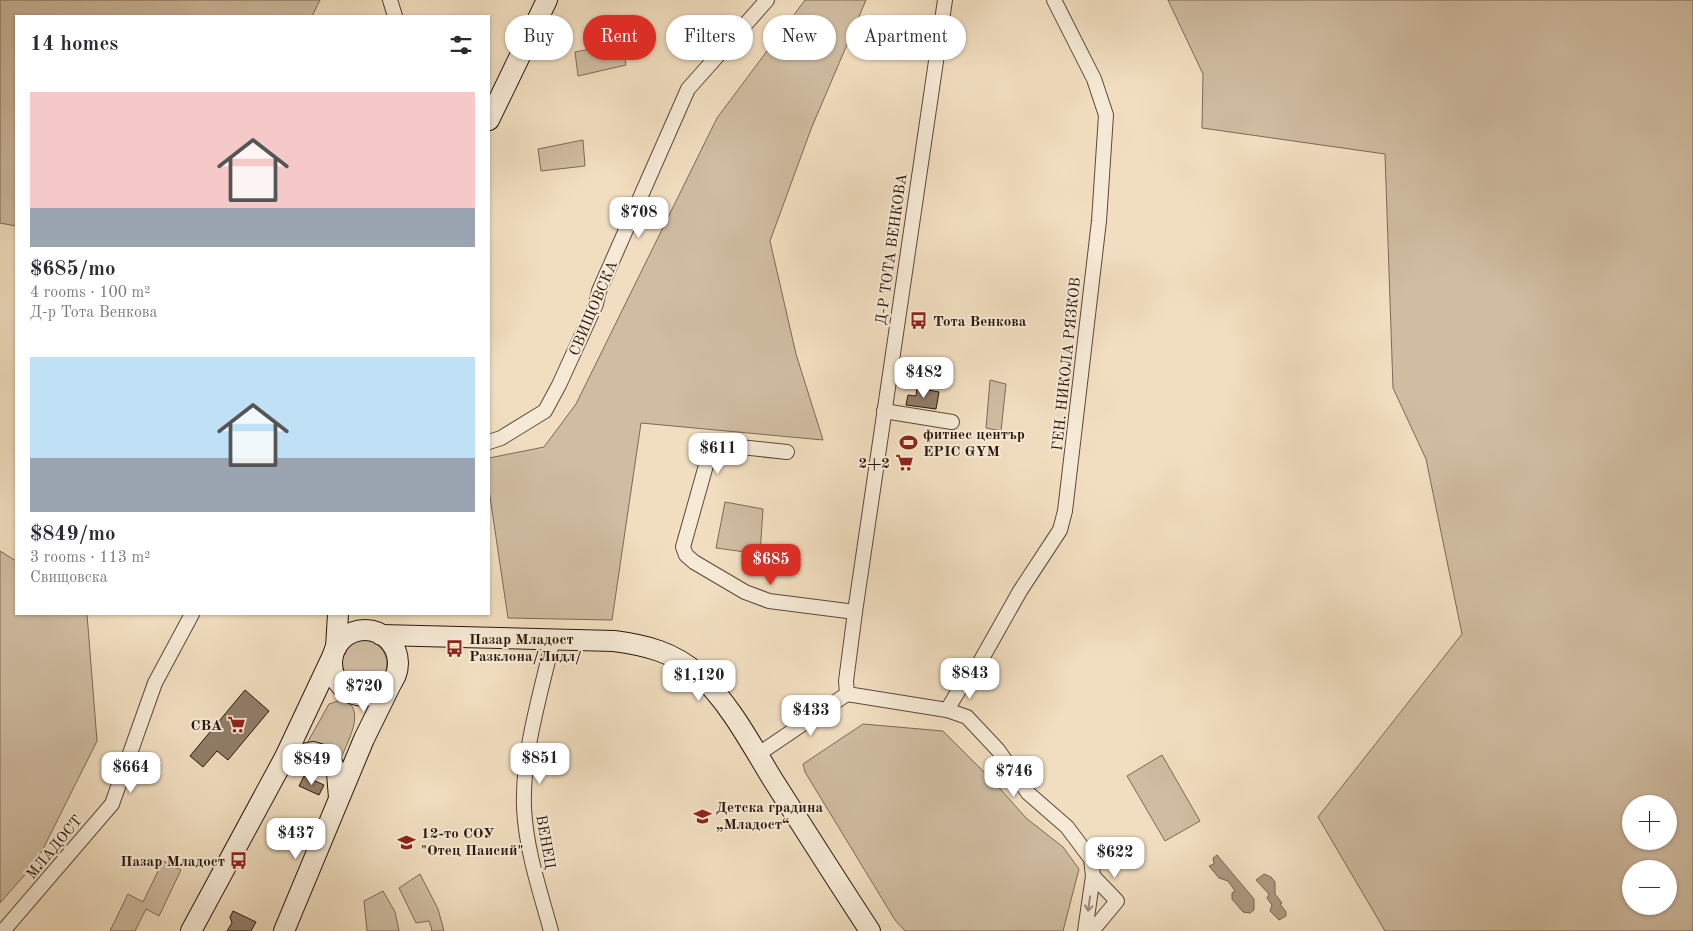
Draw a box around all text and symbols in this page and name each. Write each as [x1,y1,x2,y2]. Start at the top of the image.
chip: Buy [505,15,573,60]
chip: Rent [583,15,656,60]
chip: Filters [666,15,753,60]
chip: New [763,15,836,60]
chip: Apartment [846,15,966,60]
icon: filters [447,31,475,59]
text: 14 homes [30,34,118,55]
icon: home [208,125,298,215]
street label: Д-Р ТОТА ВЕНКОВА [874,172,911,326]
pin: $708 [609,196,669,239]
text: $708 [620,205,658,221]
street label: СВИЩОВСКА [568,258,621,358]
text: $685/mo [30,259,116,280]
street label: ГЕН. НИКОЛА РЯЗКОВ [1051,277,1084,452]
text: 4 rooms · 100 m² [30,285,150,301]
text: Д-р Тота Венкова [30,305,157,321]
bus stop icon: Тота Венкова [909,311,929,331]
place label: Тота Венкова [933,315,1027,330]
pin: $482 [894,356,954,399]
text: $482 [905,365,943,381]
icon: home [208,390,298,480]
place label: фитнес център EPIC GYM [923,428,1025,460]
pin: $611 [688,432,748,475]
sports icon: фитнес център EPIC GYM [899,433,919,453]
text: $611 [699,441,737,457]
supermarket icon: 2+2 [894,453,914,473]
place label: 2+2 [858,457,890,472]
text: $849/mo [30,524,116,545]
pin: $685 [741,544,801,586]
text: 3 rooms · 113 m² [30,550,150,566]
text: $685 [752,552,790,568]
text: Свищовска [30,570,108,586]
place label: Пазар Младост Разклона/Лидл/ [469,633,582,665]
bus stop icon: Пазар Младост Разклона/Лидл/ [445,638,465,658]
pin: $843 [940,658,1000,700]
pin: $1,120 [658,660,740,702]
text: $843 [951,666,989,682]
text: $1,120 [674,668,724,684]
pin: $720 [334,670,394,713]
text: $720 [345,679,383,695]
pin: $433 [781,694,841,737]
text: $433 [792,703,830,719]
supermarket icon: CBA [226,715,246,735]
place label: CBA [191,719,222,734]
pin: $851 [510,742,570,785]
pin: $849 [282,744,342,786]
text: $851 [521,751,559,767]
pin: $664 [101,752,161,794]
text: $849 [293,752,331,768]
pin: $746 [984,756,1044,798]
text: $664 [112,760,150,776]
text: $746 [995,764,1033,780]
map controls [1622,795,1677,915]
button: + [1622,795,1677,850]
place label: Детска градина „Младост“ [716,801,823,833]
school or university icon: Детска градина „Младост“ [692,806,712,826]
street label: МЛАДОСТ [24,813,86,883]
street label: ВЕНЕЦ [532,814,557,871]
pin: $437 [266,818,326,860]
text: $437 [277,826,315,842]
place label: 12-то СОУ "Отец Паисий" [421,827,523,859]
school or university icon: 12-то СОУ "Отец Паисий" [397,832,417,852]
pin: $622 [1085,836,1145,879]
text: $622 [1096,845,1134,861]
bus stop icon: Пазар Младост [229,851,249,871]
place label: Пазар Младост [120,855,225,870]
button: − [1622,860,1677,915]
one-way arrow [1083,895,1093,911]

